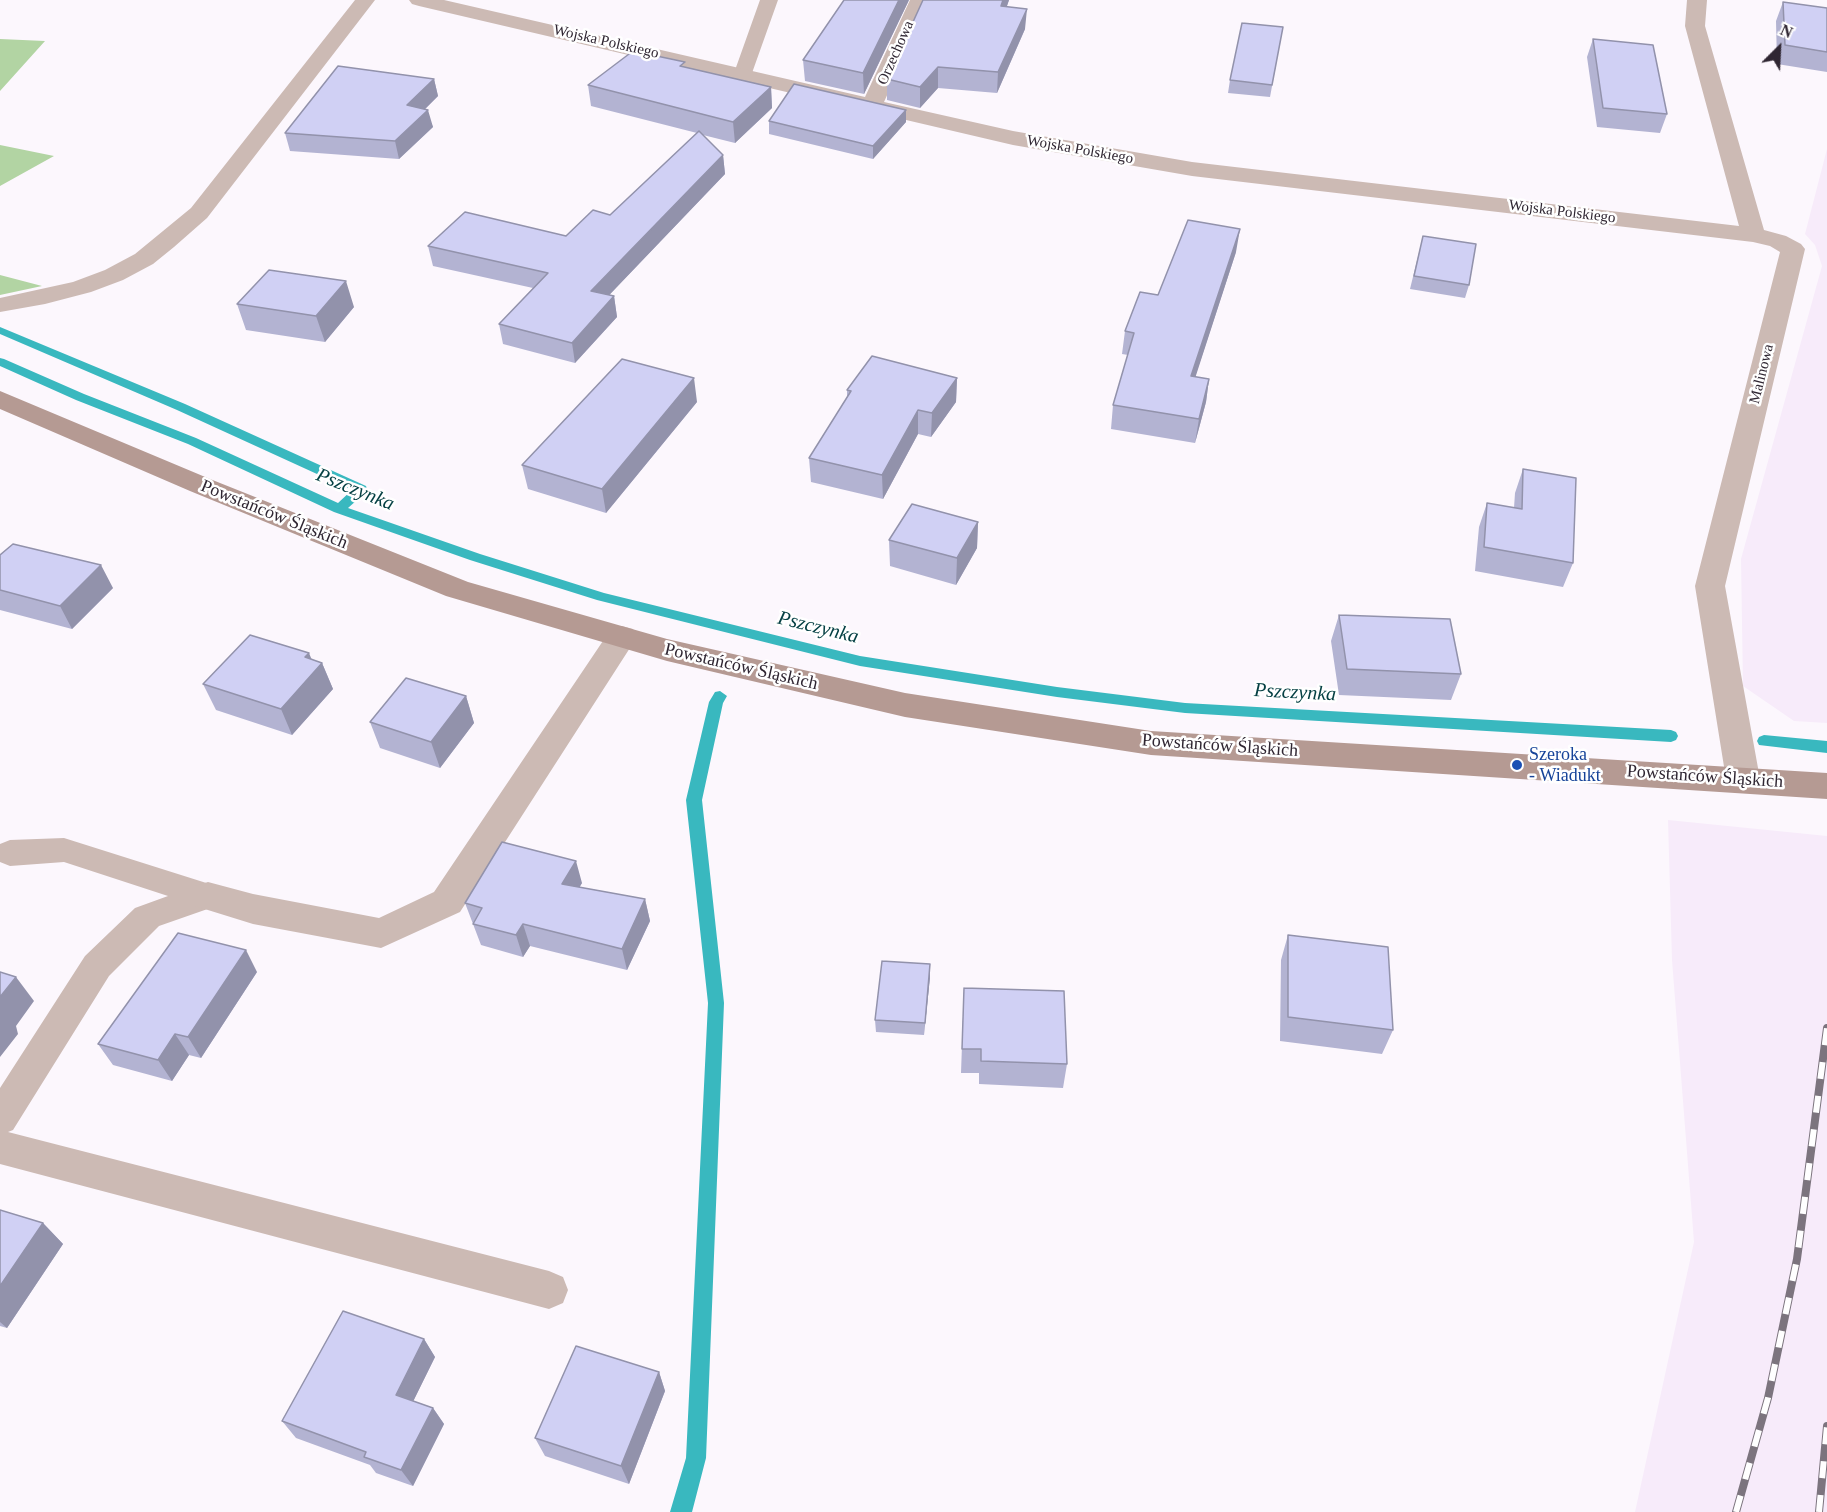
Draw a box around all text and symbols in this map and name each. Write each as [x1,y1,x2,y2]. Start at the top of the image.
street label: Orzechowa [874,18,918,88]
north arrow [1749,18,1809,78]
street label: Wojska Polskiego [552,21,660,63]
text: N [1778,21,1795,41]
street label: Wojska Polskiego [1025,132,1135,168]
street label: Wojska Polskiego [1508,197,1616,227]
street label: Malinowa [1746,342,1778,406]
water label: Pszczynka [312,463,398,517]
street label: Powstańców Śląskich [197,476,351,554]
water label: Pszczynka [775,606,861,650]
street label: Powstańców Śląskich [662,639,820,695]
water label: Pszczynka [1253,679,1337,707]
street label: Powstańców Śląskich [1141,730,1299,762]
place label: Szeroka - Wiadukt [1529,744,1601,786]
marker: Szeroka - Wiadukt [1510,758,1524,772]
street label: Powstańców Śląskich [1626,761,1784,793]

